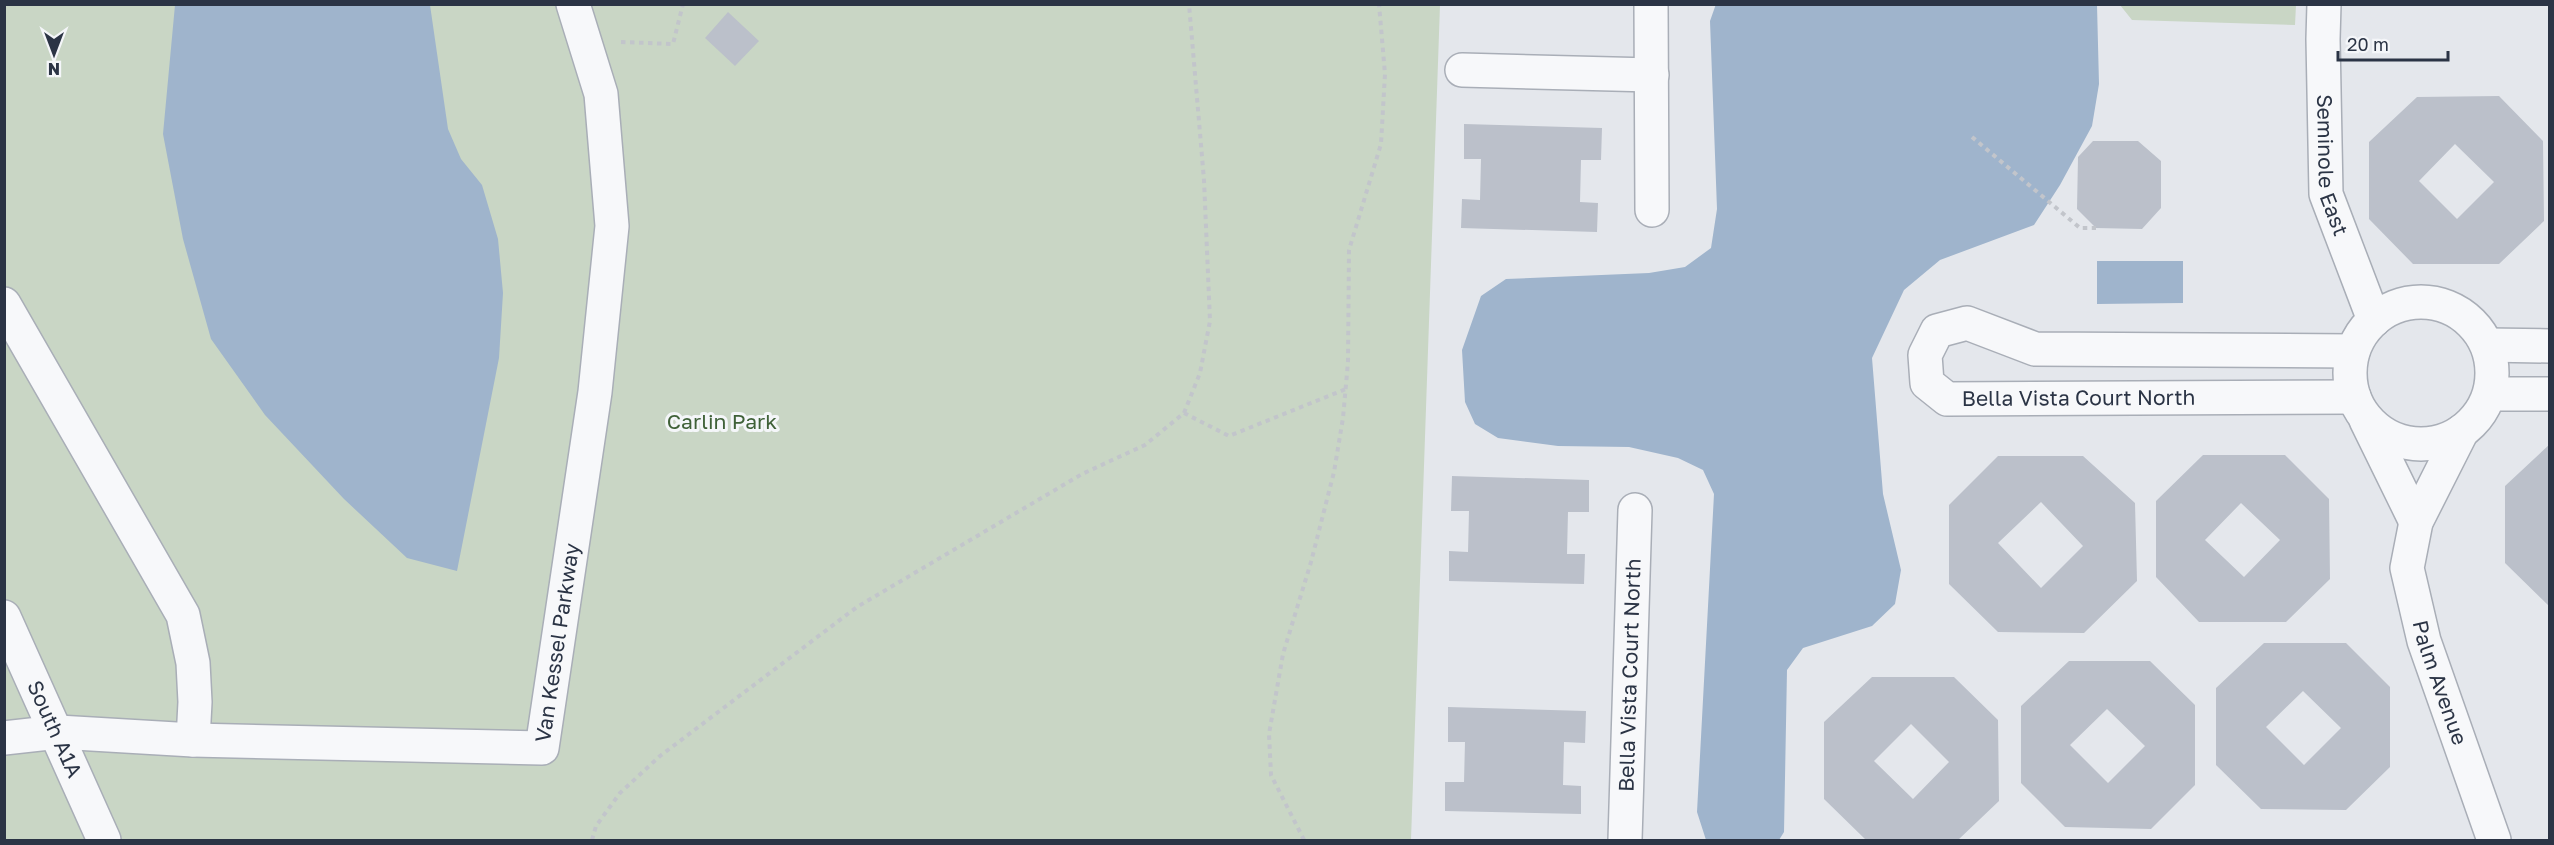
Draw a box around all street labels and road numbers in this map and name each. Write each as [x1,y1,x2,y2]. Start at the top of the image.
street label: Seminole East [2312,94,2355,239]
street label: Bella Vista Court North [1962,384,2196,411]
street label: Van Kessel Parkway [529,541,584,744]
street label: Bella Vista Court North [1612,558,1646,792]
street label: Palm Avenue [2408,617,2473,748]
street label: South A1A [22,676,88,781]

